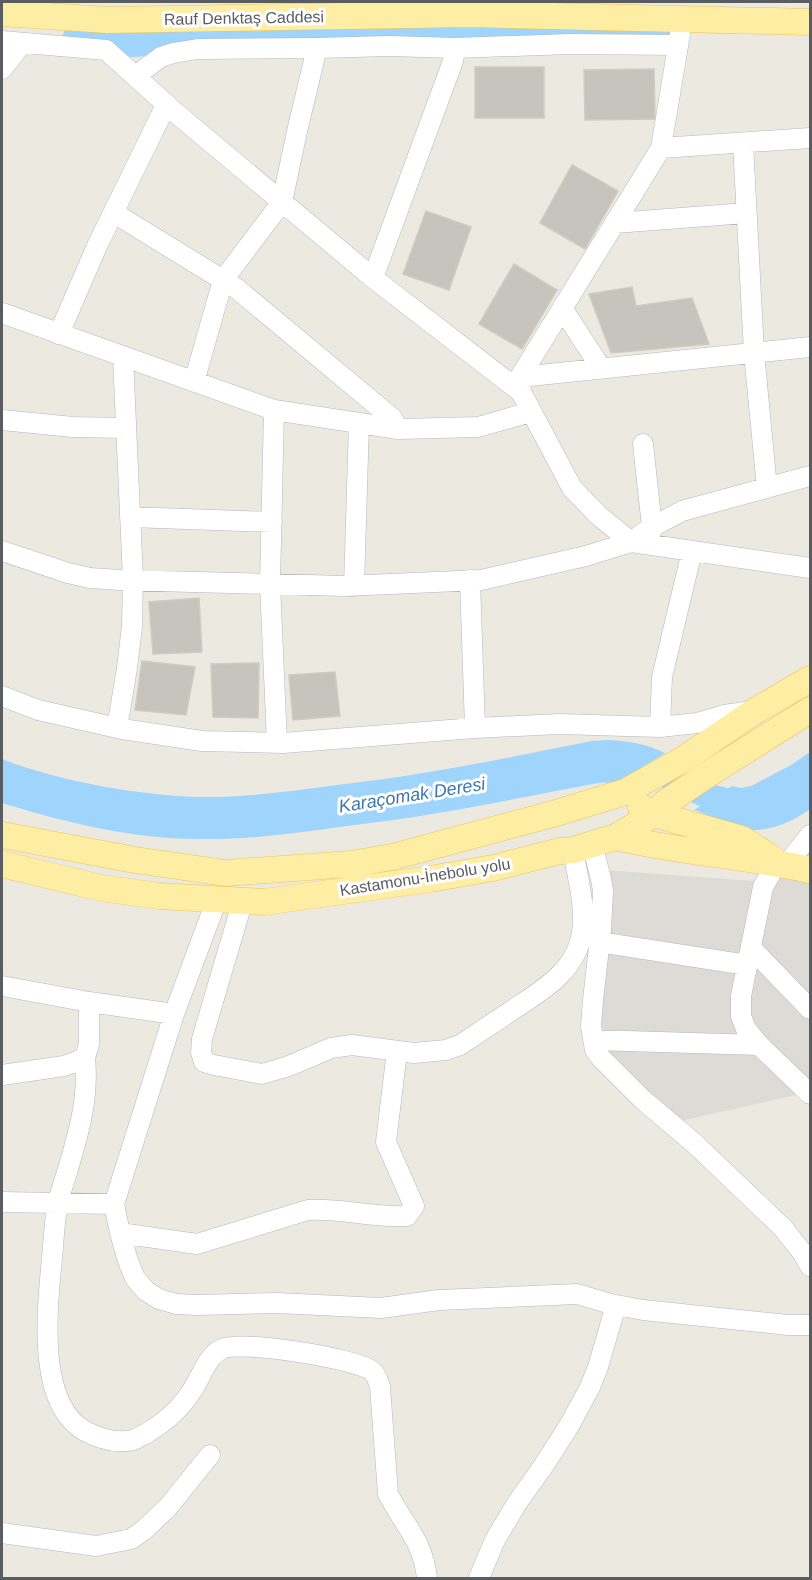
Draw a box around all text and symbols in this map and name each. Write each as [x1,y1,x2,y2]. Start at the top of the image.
street label: Rauf Denktaş Caddesi [164,8,324,28]
water label: Karaçomak Deresi [337,773,488,816]
street label: Kastamonu-İnebolu yolu [338,854,512,899]

